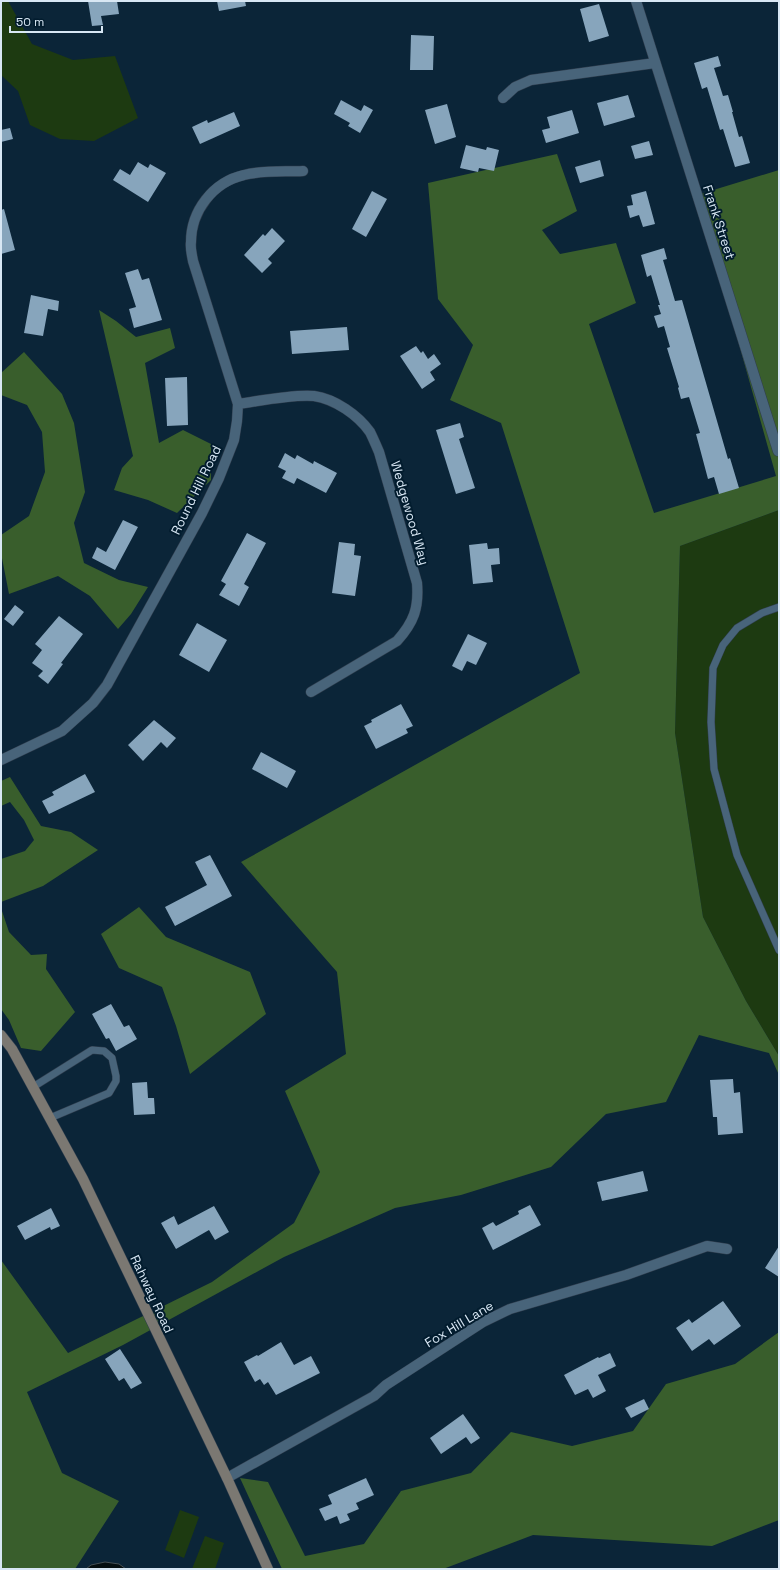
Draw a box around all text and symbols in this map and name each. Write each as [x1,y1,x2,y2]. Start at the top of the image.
scale bar [10,8,102,34]
text: 50 m [16,14,44,30]
street label: Frank Street [699,183,739,261]
street label: Round Hill Road [167,443,225,537]
street label: Wedgewood Way [387,459,433,567]
street label: Rahway Road [126,1252,178,1336]
street label: Fox Hill Lane [422,1297,496,1351]

